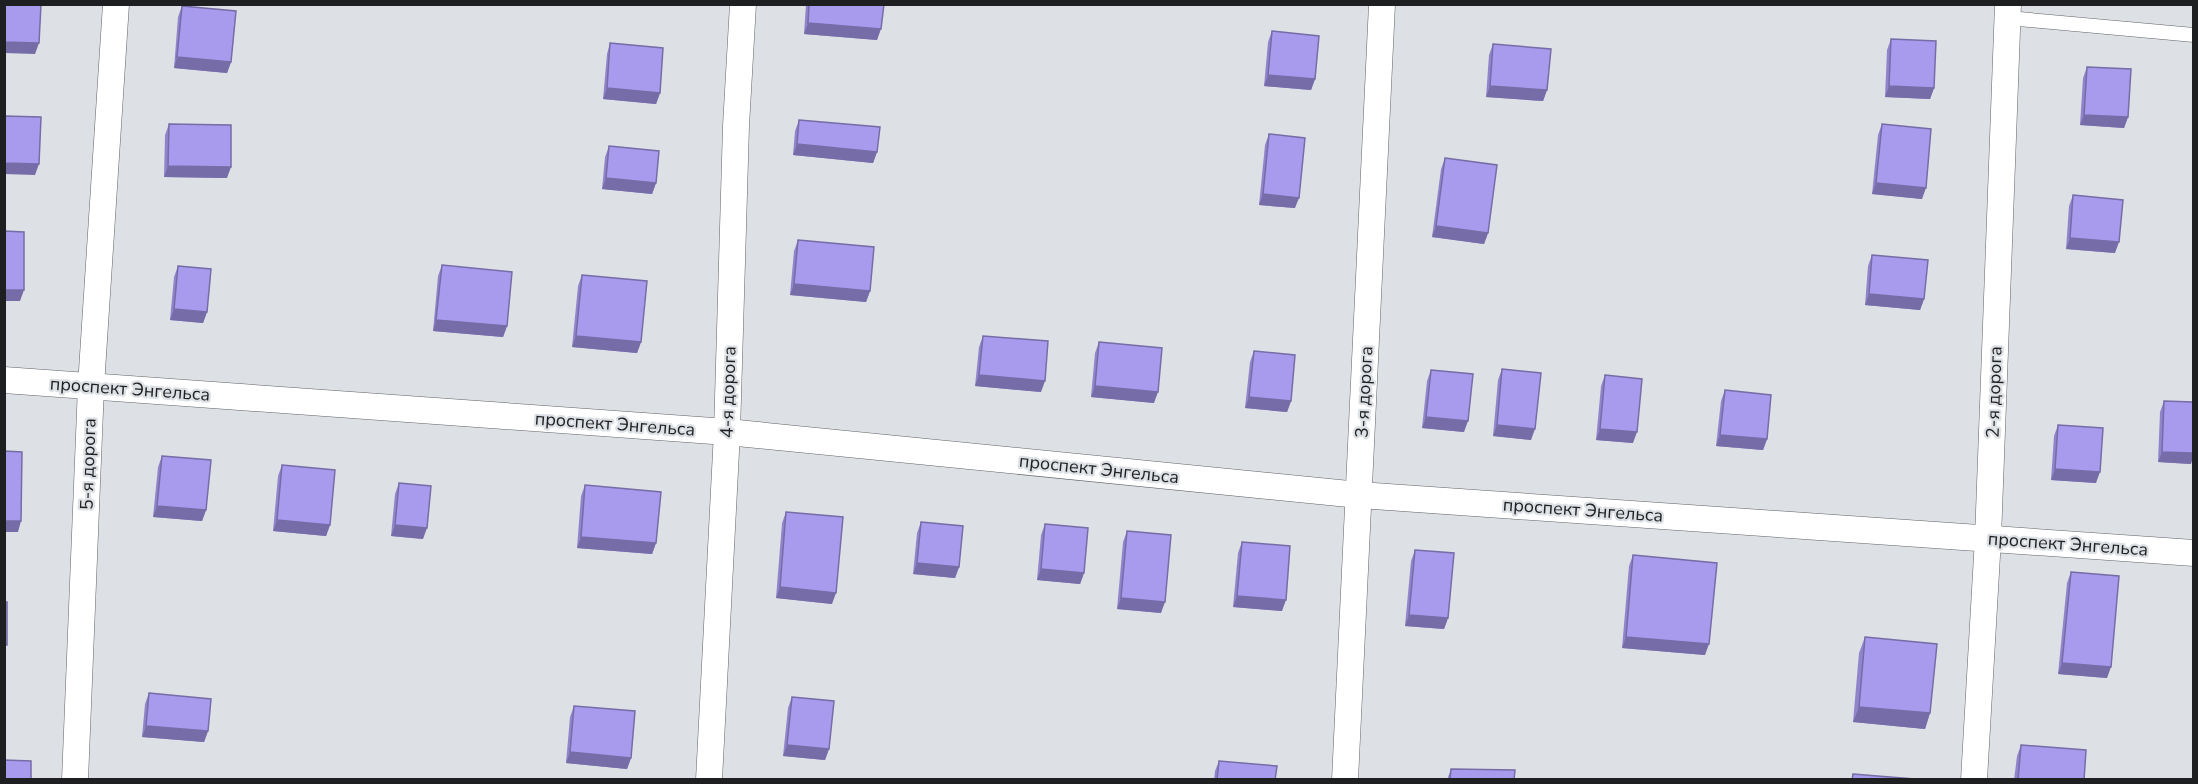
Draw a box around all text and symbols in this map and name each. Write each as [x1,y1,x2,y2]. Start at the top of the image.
street label: 3-я дорога [1350,345,1378,439]
street label: 4-я дорога [714,346,742,438]
street label: 2-я дорога [1980,346,2008,438]
street label: проспект Энгельса [49,371,211,407]
street label: проспект Энгельса [534,406,696,442]
street label: 5-я дорога [74,418,102,510]
street label: проспект Энгельса [1018,449,1180,489]
street label: проспект Энгельса [1502,492,1664,528]
street label: проспект Энгельса [1987,526,2149,562]

